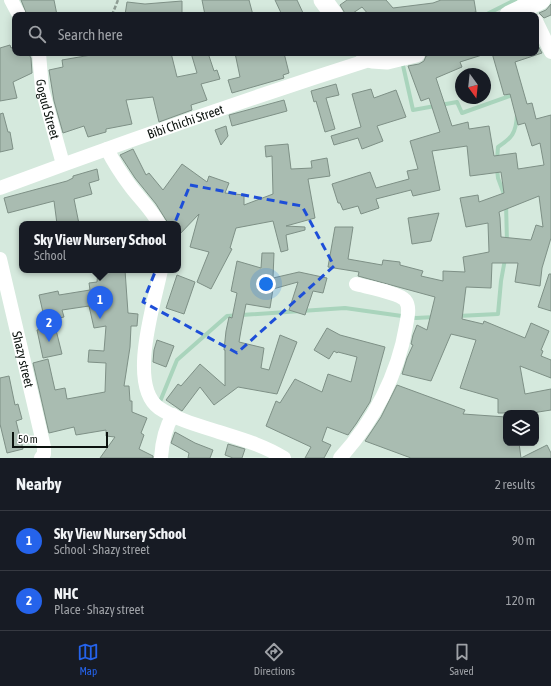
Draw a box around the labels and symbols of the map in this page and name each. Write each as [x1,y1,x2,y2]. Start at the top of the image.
north arrow [455,68,491,104]
street label: Gogud Street [33,79,63,141]
street label: Bibi Chichi Street [145,102,226,142]
your location [256,274,276,294]
pin: 1 [87,286,113,319]
pin: 2 [36,309,62,342]
street label: Shazy street [9,330,37,389]
scale bar [12,430,108,449]

